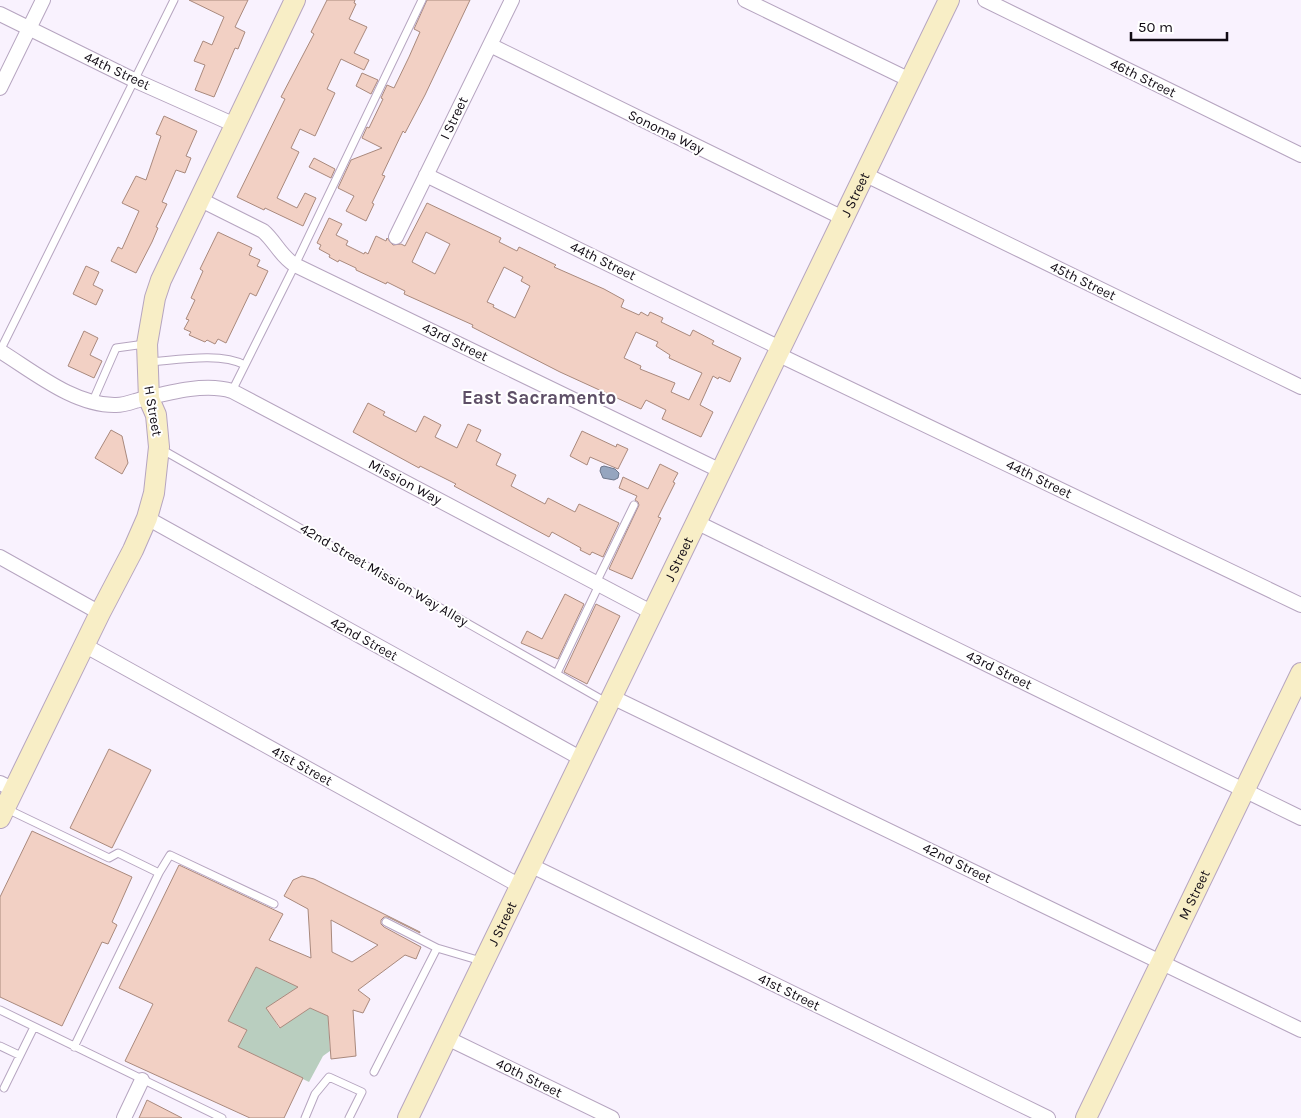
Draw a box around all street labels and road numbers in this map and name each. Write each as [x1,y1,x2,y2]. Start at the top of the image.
street label: 44th Street [81,48,153,94]
street label: 46th Street [1107,55,1179,101]
street label: I Street [436,94,472,142]
street label: Sonoma Way [625,106,707,158]
street label: J Street [837,169,873,220]
street label: 44th Street [567,238,639,284]
street label: 45th Street [1047,258,1119,304]
street label: 43rd Street [419,319,491,365]
street label: H Street [140,384,166,438]
street label: Mission Way [365,456,445,509]
street label: 44th Street [1003,456,1075,502]
street label: 42nd Street Mission Way Alley [297,520,472,630]
street label: J Street [661,534,696,584]
street label: 42nd Street [327,614,401,664]
street label: 43rd Street [963,647,1035,693]
street label: 41st Street [269,742,335,790]
street label: 42nd Street [920,839,994,887]
street label: M Street [1175,867,1213,923]
street label: J Street [484,899,520,949]
street label: 41st Street [755,970,823,1014]
street label: 40th Street [493,1055,565,1101]

